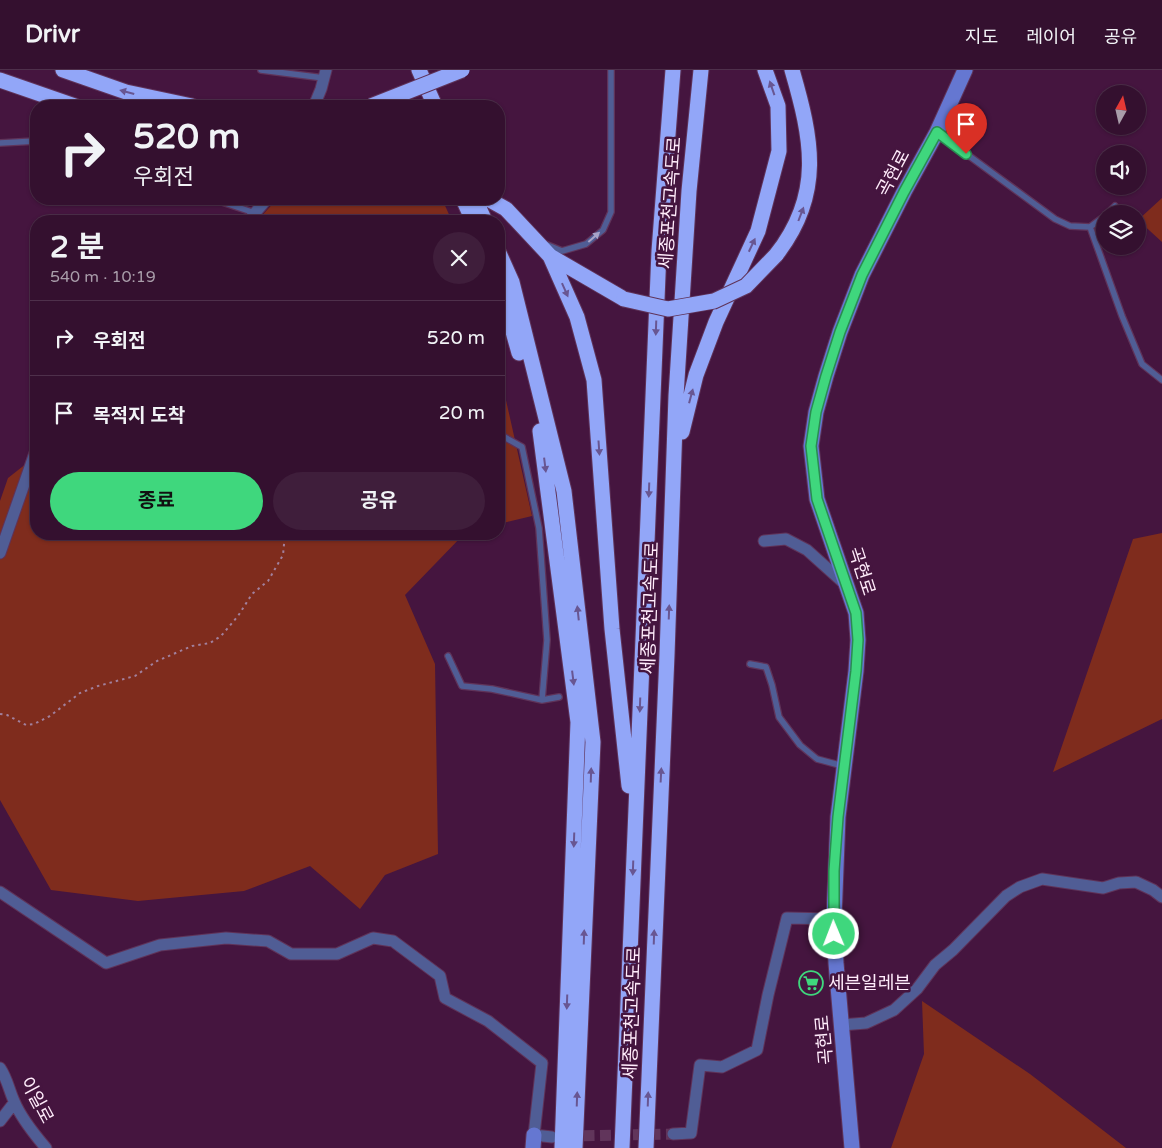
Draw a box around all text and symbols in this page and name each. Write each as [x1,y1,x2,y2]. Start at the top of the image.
text: Drivr [25,20,80,49]
text: 지도 [965,26,998,48]
text: 레이어 [1026,26,1076,48]
text: 공유 [1104,26,1137,48]
one-way arrow [767,80,775,95]
north arrow [1096,85,1146,135]
map controls [1096,85,1146,255]
one-way arrow [120,88,135,96]
pin [945,103,987,154]
icon: arrive [952,110,980,138]
text: 520 m [133,116,240,158]
icon: right [50,120,115,185]
street label: 세종포천고속도로 [654,136,686,270]
button: sound [1096,145,1146,195]
street label: 곡현로 [872,146,914,200]
text: 우회전 [133,164,194,190]
button: layers [1096,205,1146,255]
one-way arrow [797,206,805,221]
text: 2 분 [50,229,104,266]
button: close [433,232,485,284]
one-way arrow [588,232,601,243]
one-way arrow [748,238,756,252]
text: 540 m · 10:19 [50,267,156,287]
one-way arrow [561,283,569,297]
one-way arrow [651,320,659,336]
icon: right [50,324,78,352]
text: 520 m [427,327,485,349]
text: 우회전 [93,330,145,352]
one-way arrow [687,388,695,403]
icon: arrive [50,399,78,427]
text: 20 m [439,402,485,424]
text: 목적지 도착 [93,405,185,427]
one-way arrow [595,440,603,456]
one-way arrow [541,457,549,473]
button: 종료 [50,472,263,530]
button: 공유 [273,472,485,530]
one-way arrow [645,483,653,499]
street label: 세종포천고속도로 [637,541,663,675]
street label: 곡현로 [844,544,880,598]
one-way arrow [665,604,673,620]
one-way arrow [574,605,582,621]
one-way arrow [569,670,577,686]
one-way arrow [636,698,644,714]
one-way arrow [588,766,596,782]
one-way arrow [658,766,666,782]
one-way arrow [569,832,577,848]
one-way arrow [629,860,637,876]
position arrow [807,907,859,959]
one-way arrow [581,929,589,945]
one-way arrow [650,929,658,945]
street label: 세종포천고속도로 [619,946,645,1080]
supermarket icon: 세븐일레븐 [798,970,824,996]
place label: 세븐일레븐 [828,972,911,994]
one-way arrow [563,995,571,1011]
street label: 곡현로 [811,1014,837,1066]
street label: 이일로 [16,1073,58,1127]
one-way arrow [574,1091,582,1107]
one-way arrow [644,1091,652,1107]

